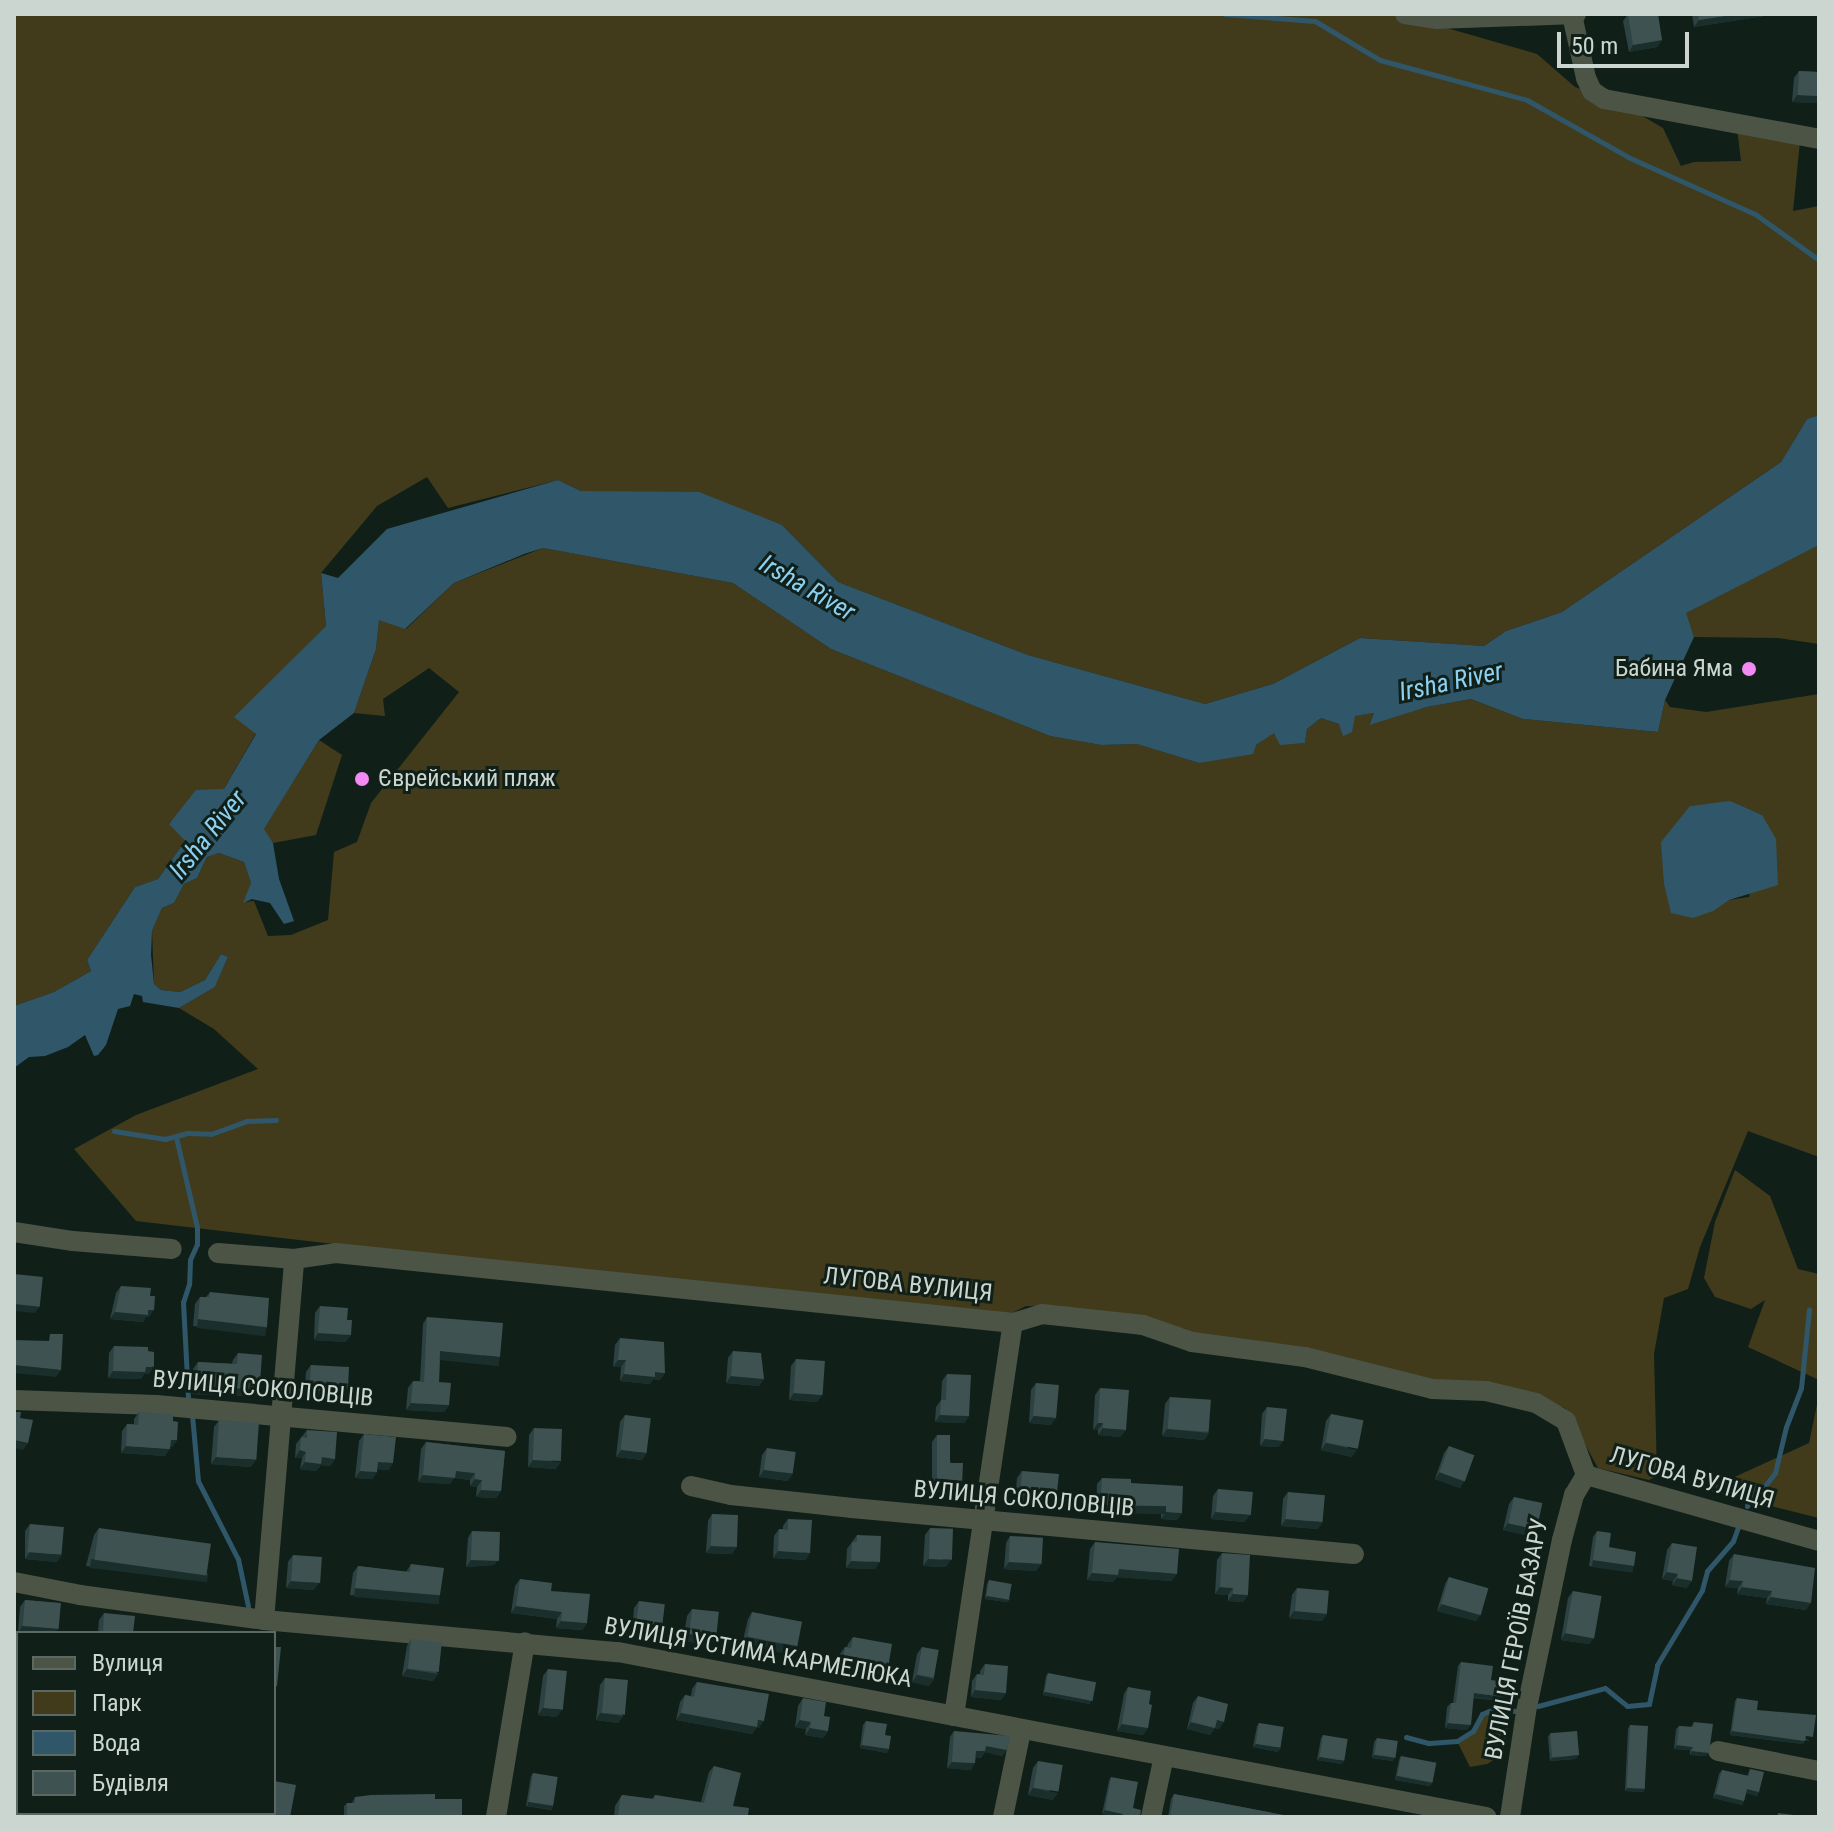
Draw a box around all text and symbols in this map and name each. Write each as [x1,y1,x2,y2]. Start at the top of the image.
scale bar [1561,16,1693,66]
text: 50 m [1571,32,1618,60]
water label: Irsha River [754,548,860,628]
place label: Бабина Яма [1615,655,1733,683]
water label: Irsha River [1396,656,1506,708]
marker: Бабина Яма [1740,660,1758,678]
place label: Єврейський пляж [378,765,556,793]
marker: Єврейський пляж [353,770,371,788]
water label: Irsha River [163,784,253,886]
street label: ЛУГОВА ВУЛИЦЯ [822,1262,994,1308]
street label: ВУЛИЦЯ СОКОЛОВЦІВ [151,1365,375,1413]
street label: ЛУГОВА ВУЛИЦЯ [1606,1441,1778,1515]
street label: ВУЛИЦЯ СОКОЛОВЦІВ [912,1475,1136,1523]
street label: ВУЛИЦЯ ГЕРОЇВ БАЗАРУ [1479,1516,1555,1762]
street label: ВУЛИЦЯ УСТИМА КАРМЕЛЮКА [602,1612,914,1694]
legend [16,1631,276,1815]
text: Вулиця [92,1649,163,1677]
text: Парк [92,1689,142,1717]
text: Вода [92,1729,141,1757]
text: Будівля [92,1769,169,1797]

